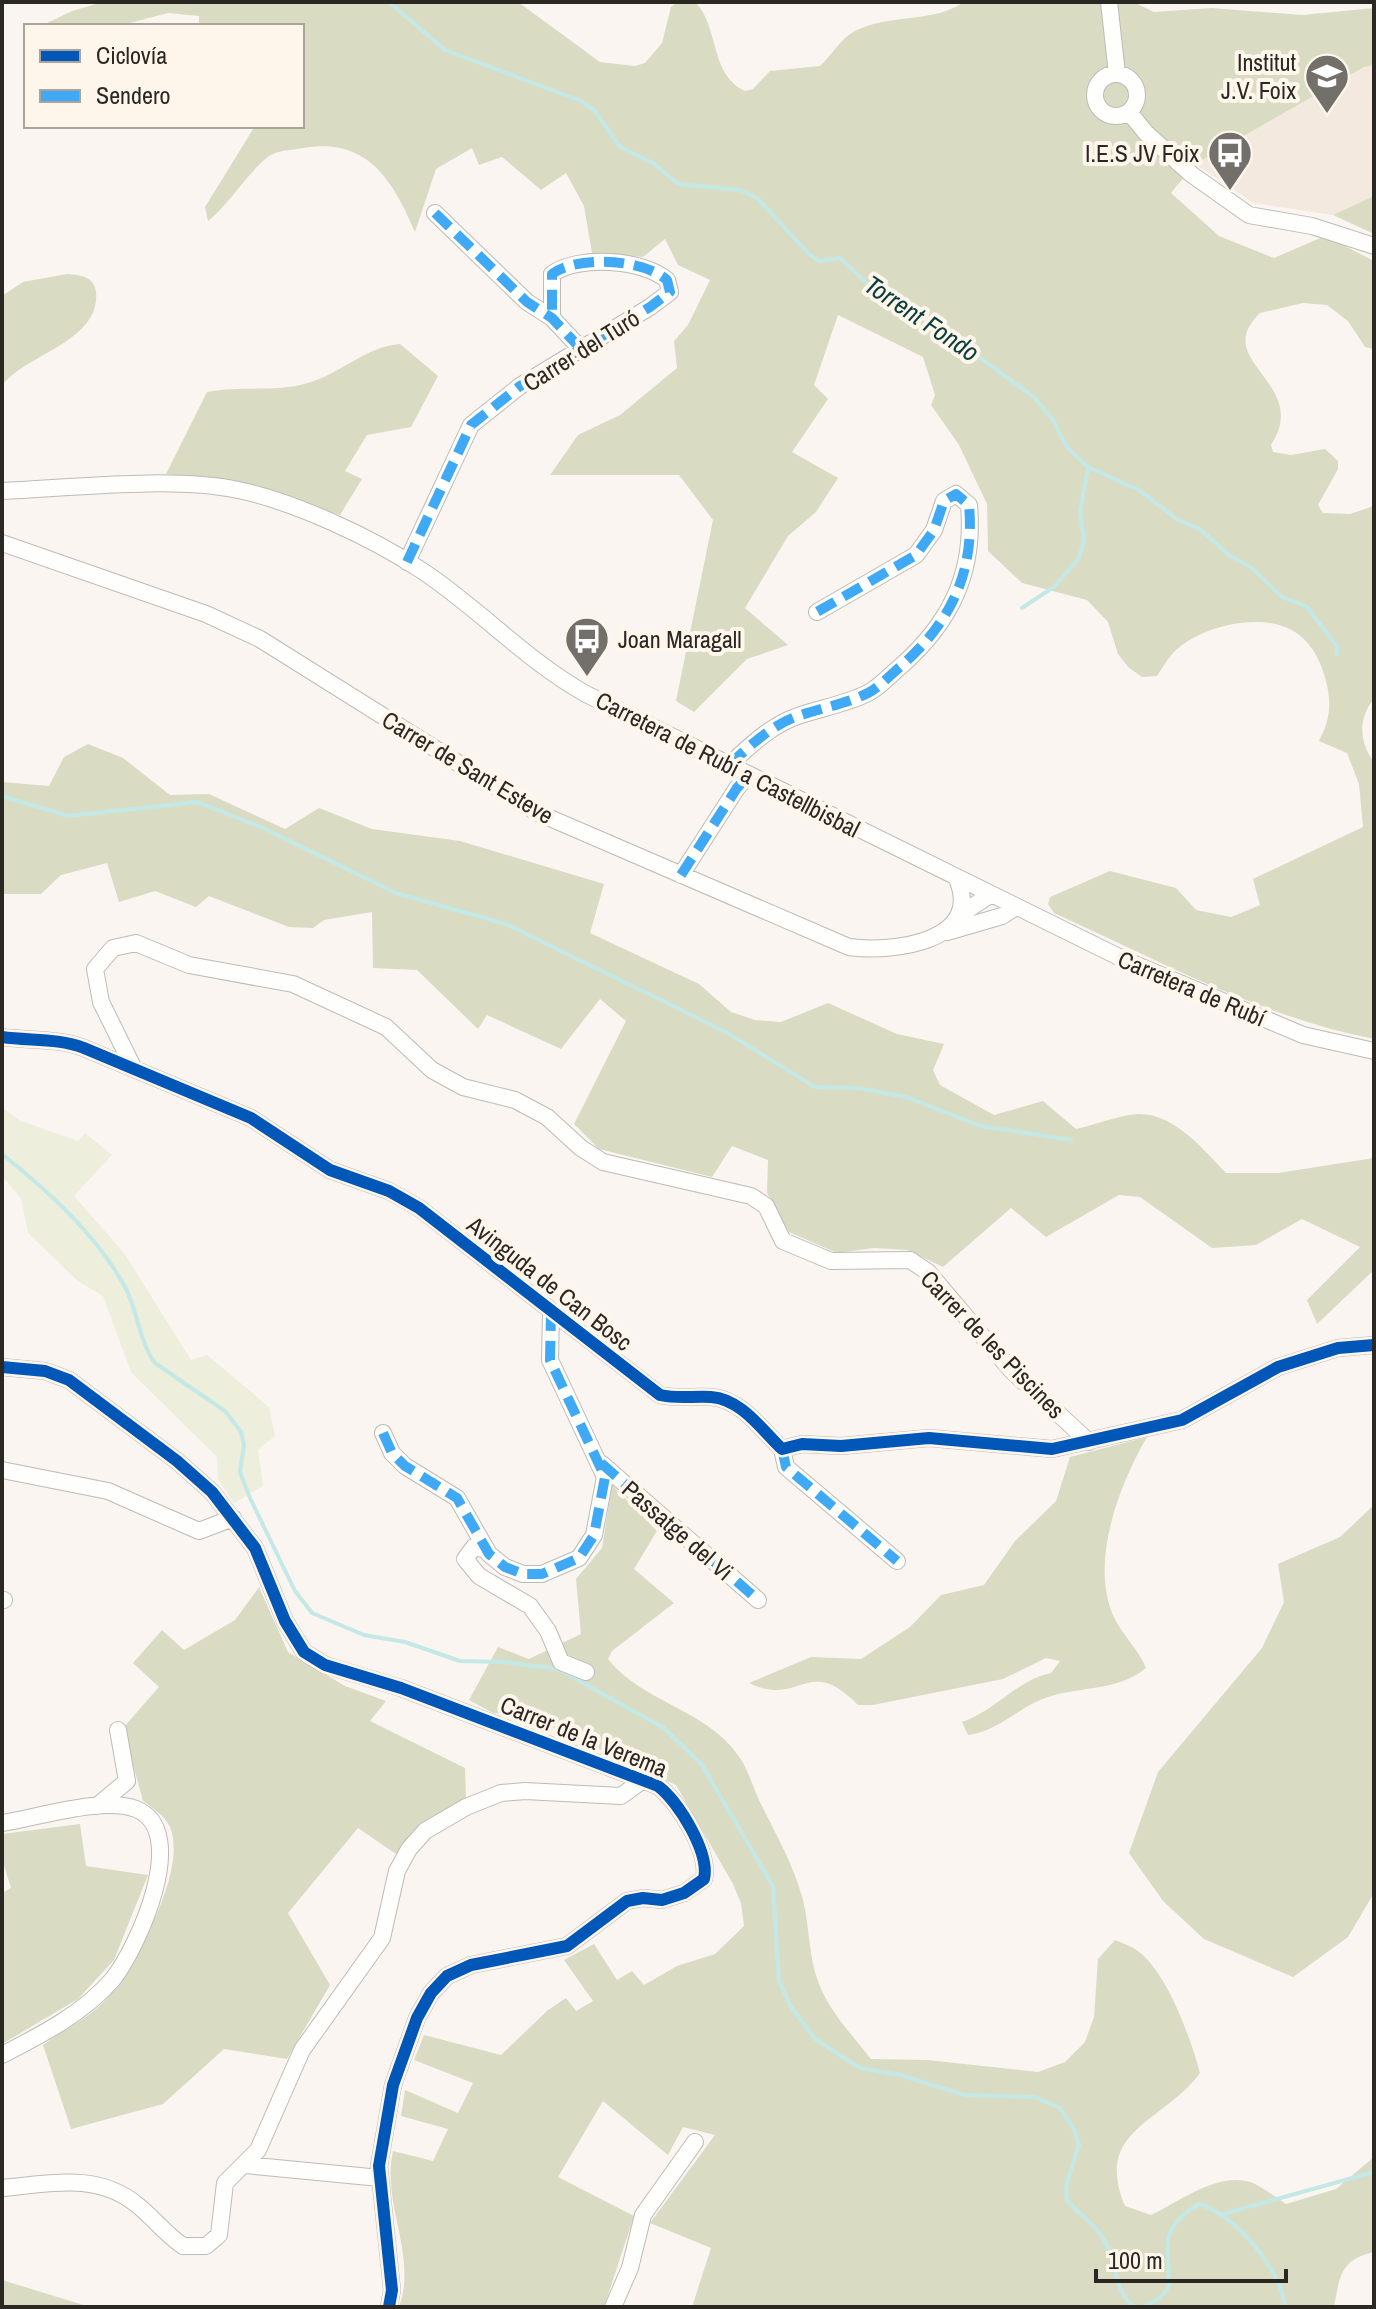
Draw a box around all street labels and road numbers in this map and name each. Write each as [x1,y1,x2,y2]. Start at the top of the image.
street label: Carrer del Turó [517,302,645,398]
street label: Carretera de Rubí a Castellbisbal [591,683,865,845]
street label: Carrer de Sant Esteve [376,703,560,831]
street label: Carretera de Rubí [1113,942,1271,1034]
street label: Avinguda de Can Bosc [460,1208,639,1358]
street label: Carrer de les Piscines [914,1263,1072,1425]
street label: Passatge del Vi [616,1473,740,1587]
street label: Carrer de la Verema [496,1688,672,1784]

